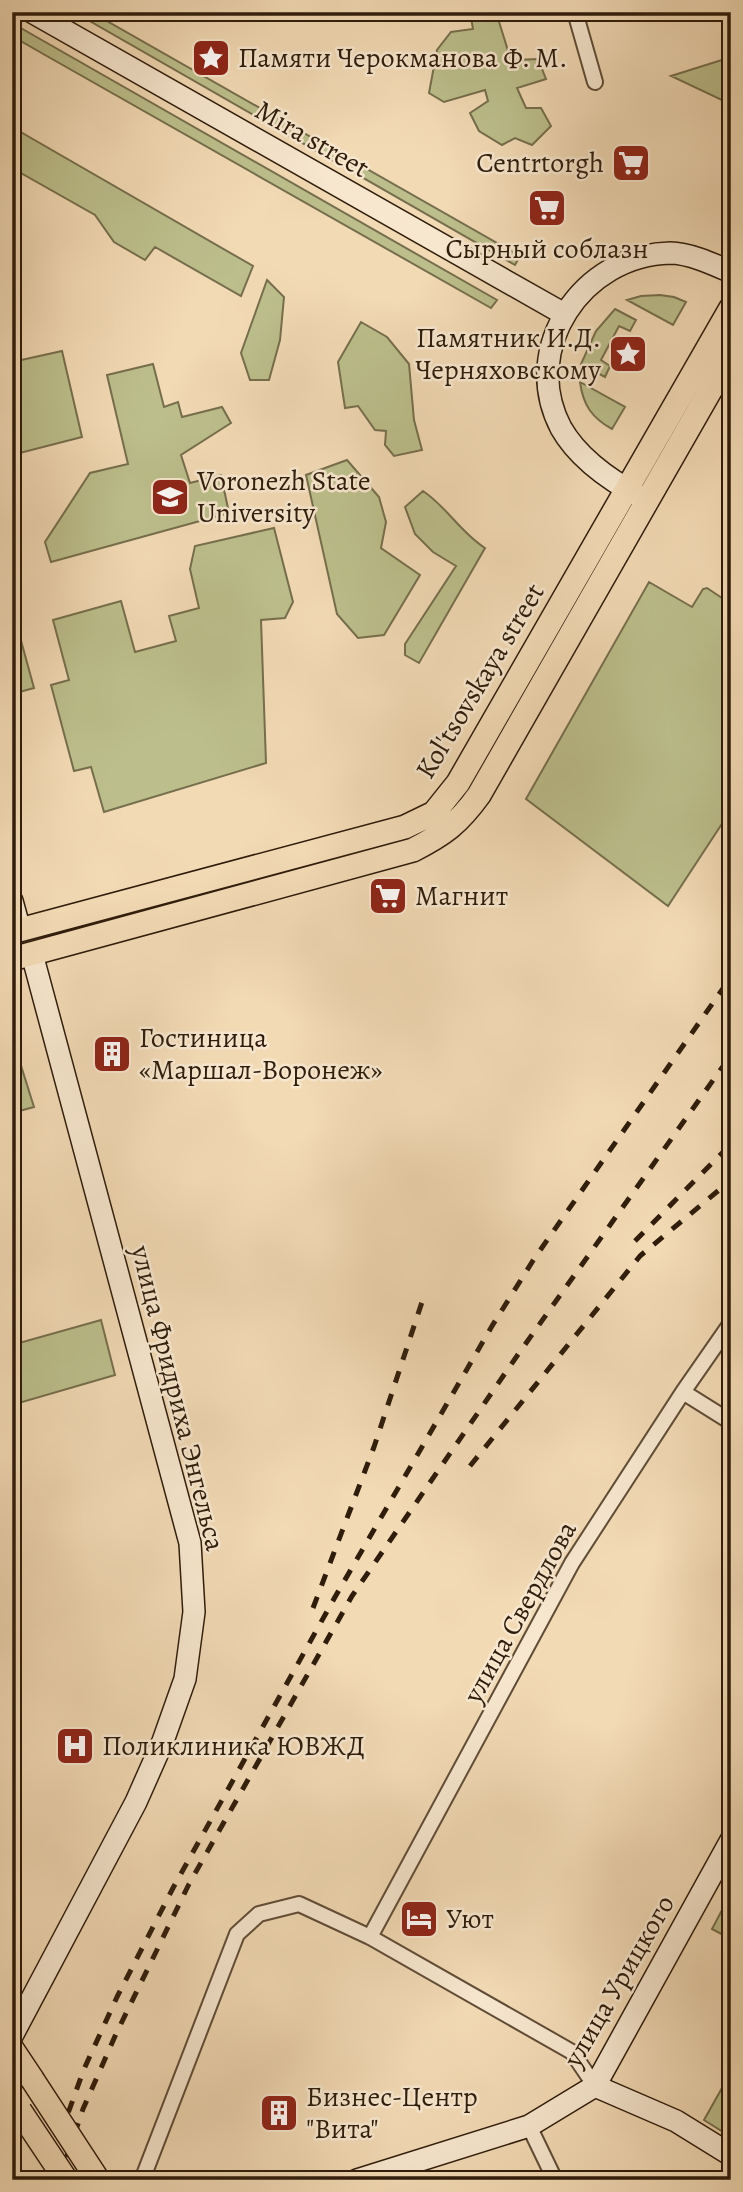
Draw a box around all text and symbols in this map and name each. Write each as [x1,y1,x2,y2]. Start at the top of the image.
place icon: Памяти Черокманова Ф. М. [190,37,232,79]
place label: Памяти Черокманова Ф. М. [238,39,568,77]
street label: Mira street [248,91,376,187]
supermarket icon: Centrtorgh [610,142,652,184]
place label: Centrtorgh [476,144,604,182]
supermarket icon: Сырный соблазн [526,187,568,229]
place label: Сырный соблазн [445,230,649,268]
place label: Памятник И.Д. Черняховскому [415,319,601,389]
place icon: Памятник И.Д. Черняховскому [607,333,649,375]
place label: Voronezh State University [196,462,371,532]
school or university icon: Voronezh State University [149,476,191,518]
street label: Kol'tsovskaya street [407,576,553,786]
supermarket icon: Магнит [367,875,409,917]
place label: Магнит [415,877,508,915]
place label: Гостиница «Маршал-Воронеж» [139,1019,383,1089]
building icon: Гостиница «Маршал-Воронеж» [91,1033,133,1075]
street label: улица Фридриха Энгельса [121,1240,234,1555]
street label: улица Свердлова [454,1514,586,1711]
hospital icon: Поликлиника ЮВЖД [54,1725,96,1767]
place label: Поликлиника ЮВЖД [102,1727,365,1765]
street label: улица Урицкого [554,1888,684,2075]
hotel icon: Уют [398,1898,440,1940]
place label: Уют [446,1900,494,1938]
place label: Бизнес-Центр "Вита" [306,2078,478,2148]
building icon: Бизнес-Центр "Вита" [258,2092,300,2134]

